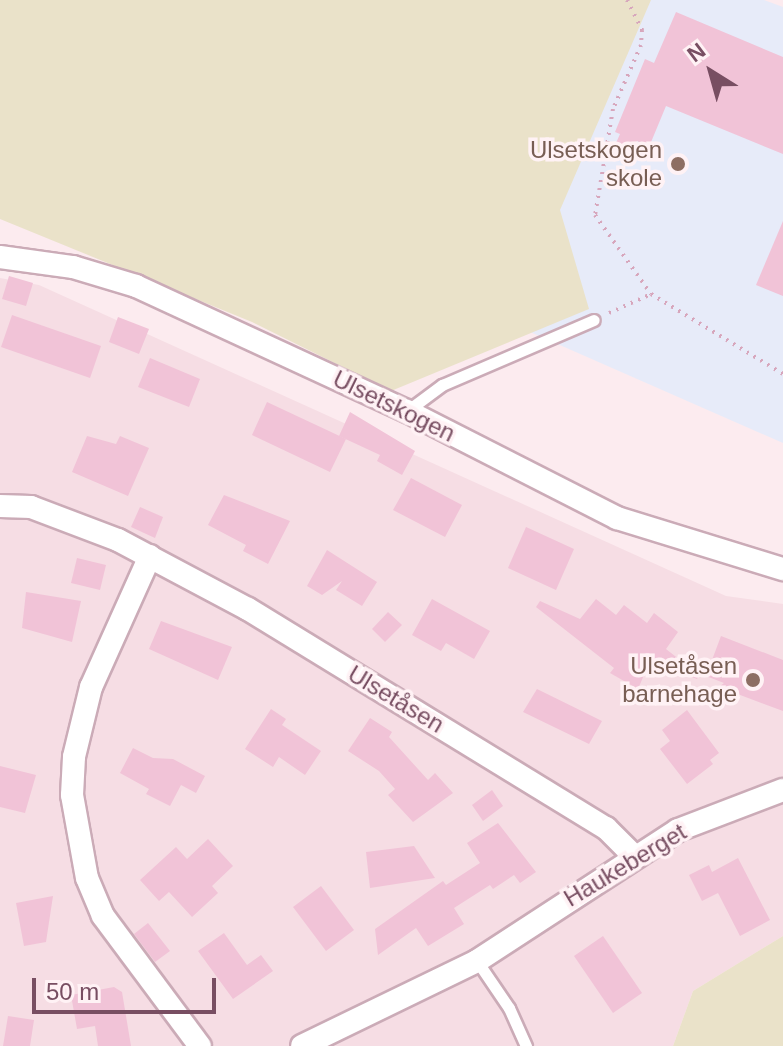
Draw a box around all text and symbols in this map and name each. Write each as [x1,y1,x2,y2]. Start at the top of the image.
north arrow [671,32,751,112]
text: N [682,38,710,67]
place label: Ulsetskogen skole [530,136,662,192]
marker: Ulsetskogen skole [669,155,687,173]
street label: Ulsetskogen [328,364,460,448]
place label: Ulsetåsen barnehage [622,652,737,708]
street label: Ulsetåsen [343,659,449,739]
marker: Ulsetåsen barnehage [744,671,762,689]
street label: Haukeberget [559,817,691,913]
scale bar [36,962,220,1012]
text: 50 m [46,978,99,1005]

